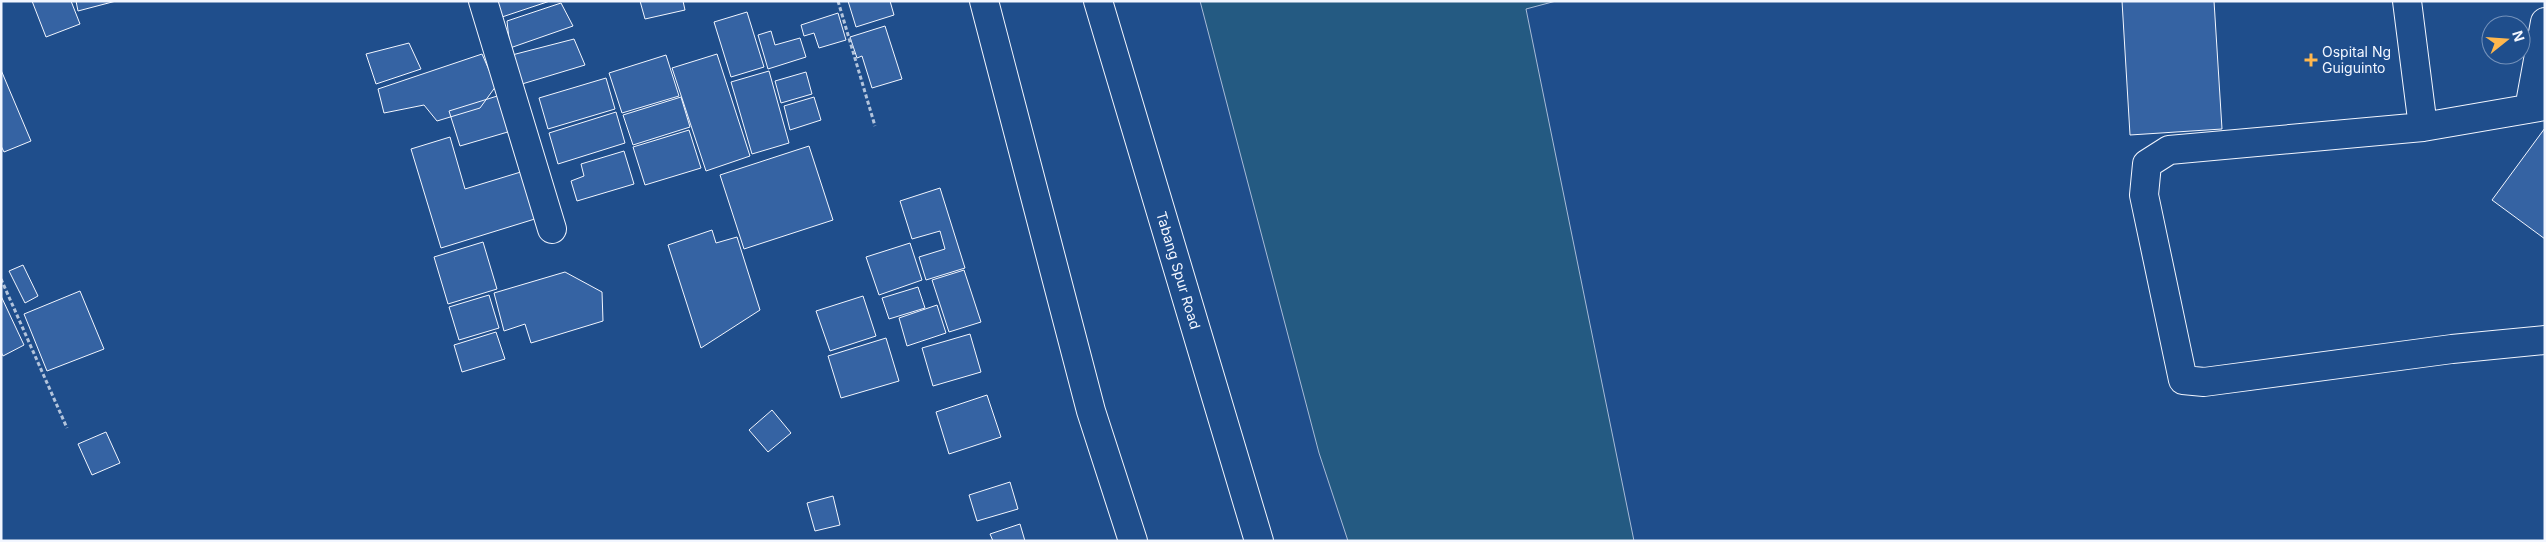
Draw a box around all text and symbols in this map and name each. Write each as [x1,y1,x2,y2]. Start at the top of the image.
north arrow [2481,15,2531,65]
text: N [2509,28,2529,44]
place label: Ospital Ng Guiguinto [2322,43,2391,76]
marker: Ospital Ng Guiguinto [2304,53,2318,67]
street label: Tabang Spur Road [1153,209,1204,331]

